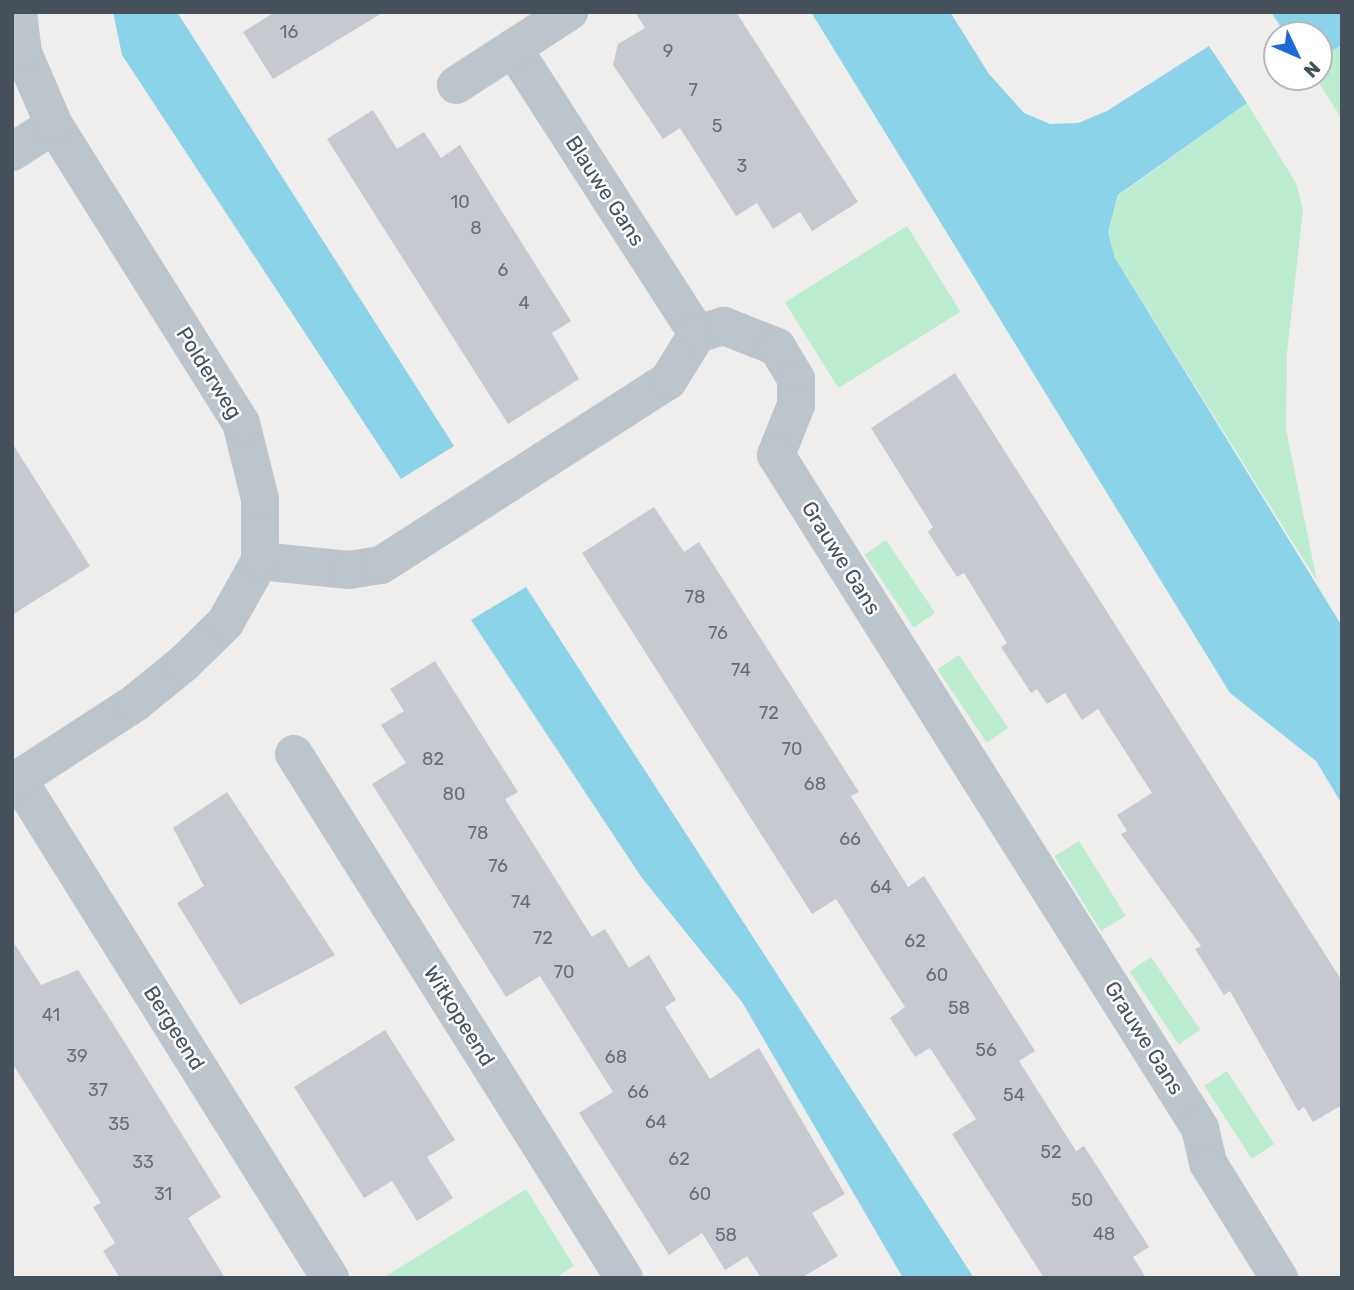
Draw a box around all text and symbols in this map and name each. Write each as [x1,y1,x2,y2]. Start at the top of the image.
house number: 16 [280,21,298,43]
north arrow [1263,21,1333,91]
house number: 9 [663,40,673,62]
text: N [1299,57,1325,82]
house number: 7 [688,79,698,101]
house number: 5 [712,115,722,137]
street label: Blauwe Gans [560,131,650,251]
house number: 3 [737,155,747,177]
house number: 10 [450,191,470,213]
house number: 8 [470,217,482,239]
house number: 6 [498,259,508,281]
house number: 4 [518,292,530,314]
street label: Polderweg [171,322,247,424]
street label: Grauwe Gans [796,497,886,619]
house number: 78 [685,586,705,608]
house number: 76 [708,622,728,644]
house number: 74 [731,659,751,681]
house number: 72 [759,702,779,724]
house number: 70 [782,738,802,760]
house number: 82 [422,748,444,770]
house number: 68 [804,773,826,795]
house number: 80 [443,783,465,805]
house number: 78 [468,822,488,844]
house number: 66 [839,828,861,850]
house number: 76 [488,855,508,877]
house number: 64 [870,876,892,898]
house number: 74 [511,891,531,913]
house number: 72 [533,927,553,949]
house number: 62 [904,930,926,952]
street label: Witkopeend [418,961,500,1071]
house number: 70 [554,961,574,983]
house number: 60 [926,964,948,986]
street label: Grauwe Gans [1099,977,1189,1099]
street label: Bergeend [138,981,210,1075]
house number: 58 [948,997,970,1019]
house number: 41 [42,1004,60,1026]
house number: 56 [975,1039,997,1061]
house number: 39 [66,1045,88,1067]
house number: 68 [605,1046,627,1068]
house number: 37 [88,1079,108,1101]
house number: 66 [627,1081,649,1103]
house number: 54 [1003,1084,1025,1106]
house number: 64 [645,1111,667,1133]
house number: 35 [108,1113,130,1135]
house number: 52 [1040,1141,1062,1163]
house number: 62 [668,1148,690,1170]
house number: 33 [132,1151,154,1173]
house number: 31 [154,1183,172,1205]
house number: 60 [689,1183,711,1205]
house number: 50 [1071,1189,1093,1211]
house number: 48 [1093,1223,1115,1245]
house number: 58 [715,1224,737,1246]

